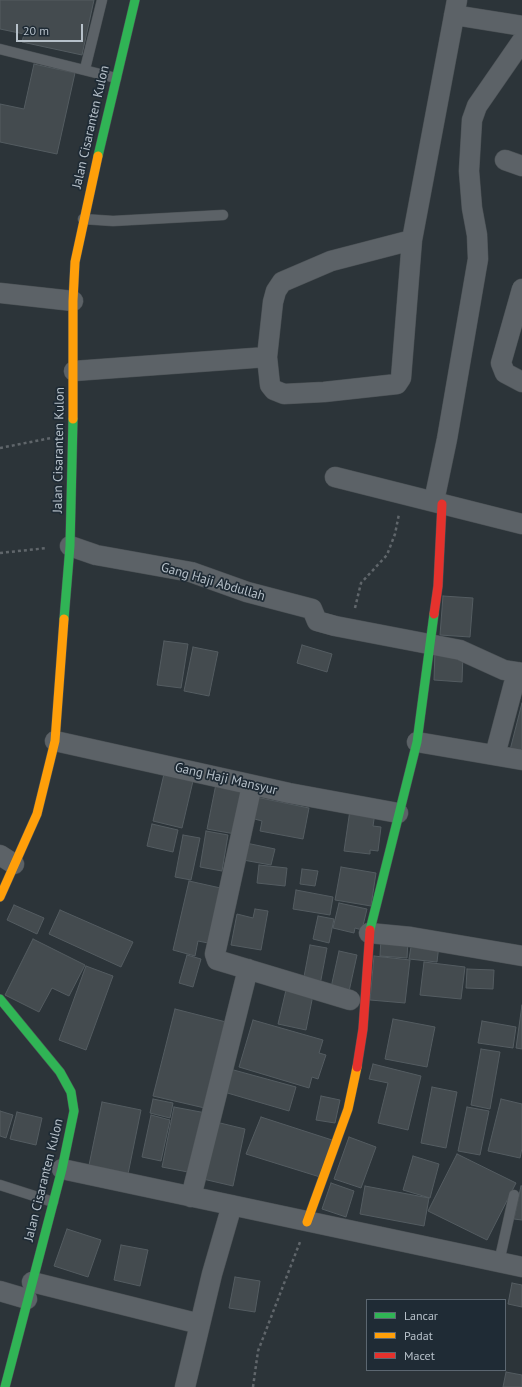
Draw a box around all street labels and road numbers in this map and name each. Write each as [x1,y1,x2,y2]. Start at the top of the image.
street label: Jalan Cisaranten Kulon [69,64,113,190]
street label: Jalan Cisaranten Kulon [50,387,68,513]
street label: Gang Haji Abdullah [159,560,267,604]
street label: Gang Haji Mansyur [173,760,279,798]
street label: Jalan Cisaranten Kulon [21,1117,67,1243]

